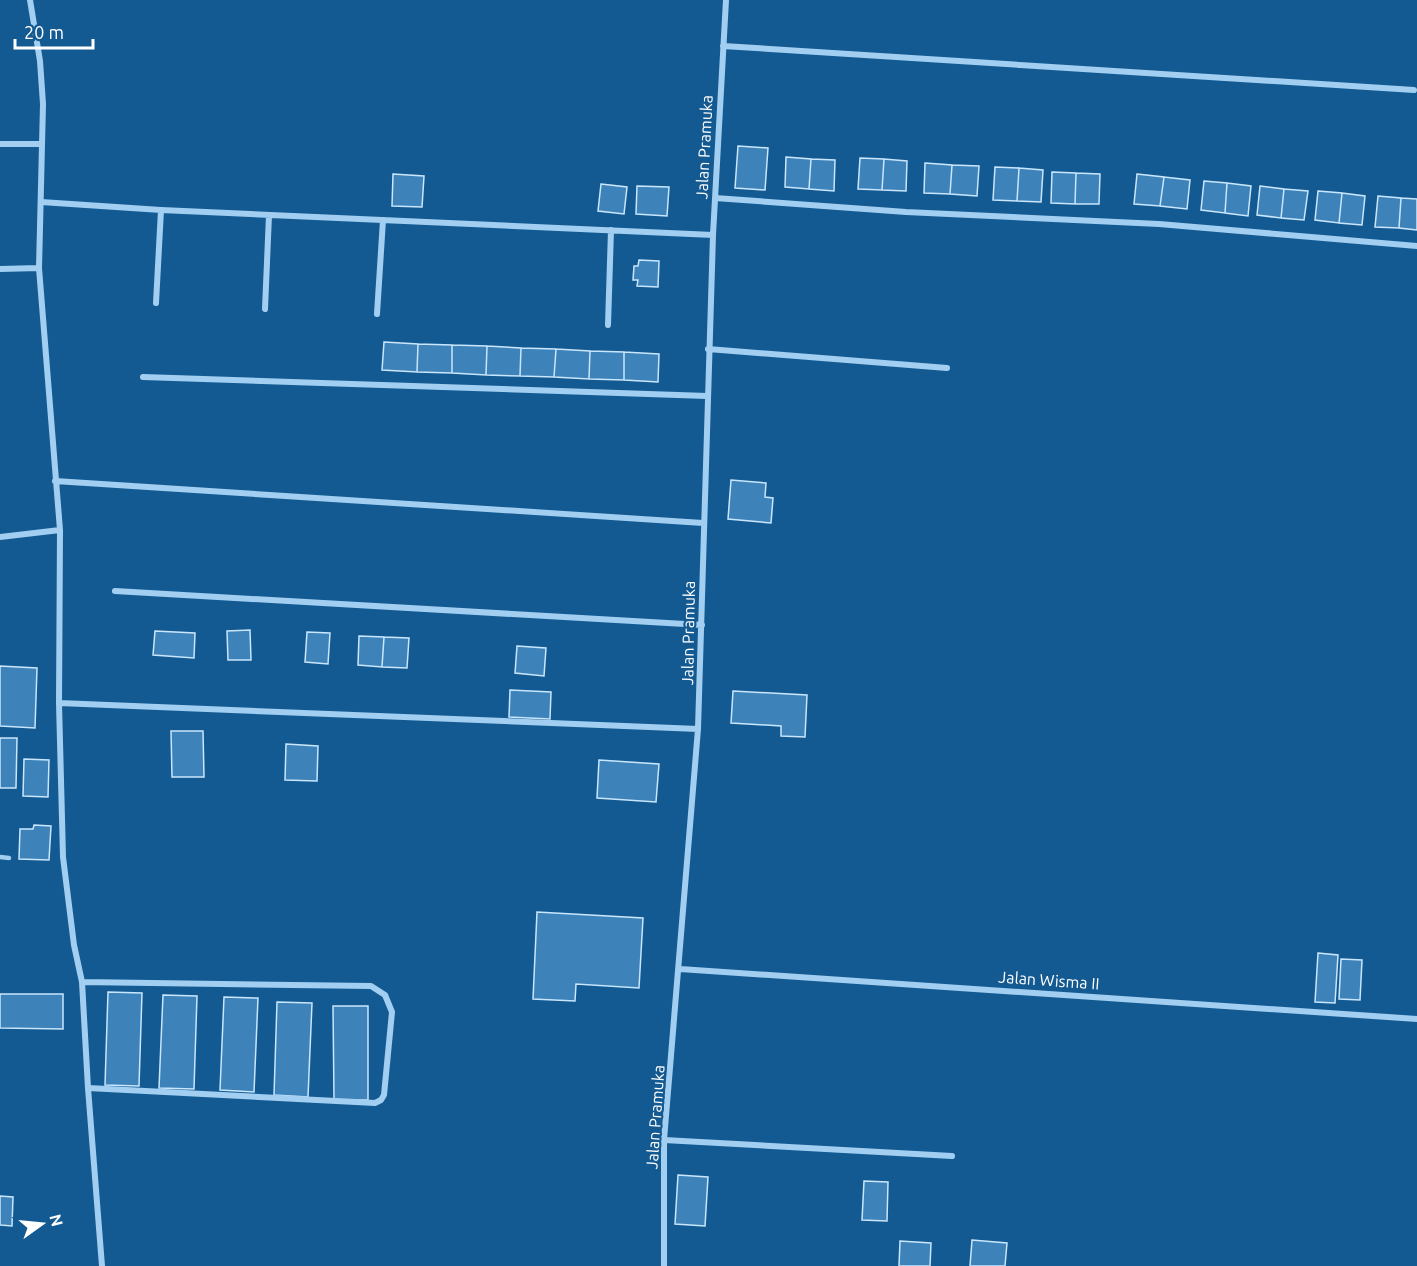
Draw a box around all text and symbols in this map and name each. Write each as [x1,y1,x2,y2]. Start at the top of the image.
scale bar [15,12,93,50]
text: 20 m [24,22,64,42]
street label: Jalan Pramuka [692,94,716,200]
street label: Jalan Pramuka [678,581,698,685]
street label: Jalan Wisma II [998,967,1100,993]
street label: Jalan Pramuka [642,1064,668,1170]
north arrow [12,1194,72,1254]
text: N [46,1212,67,1228]

